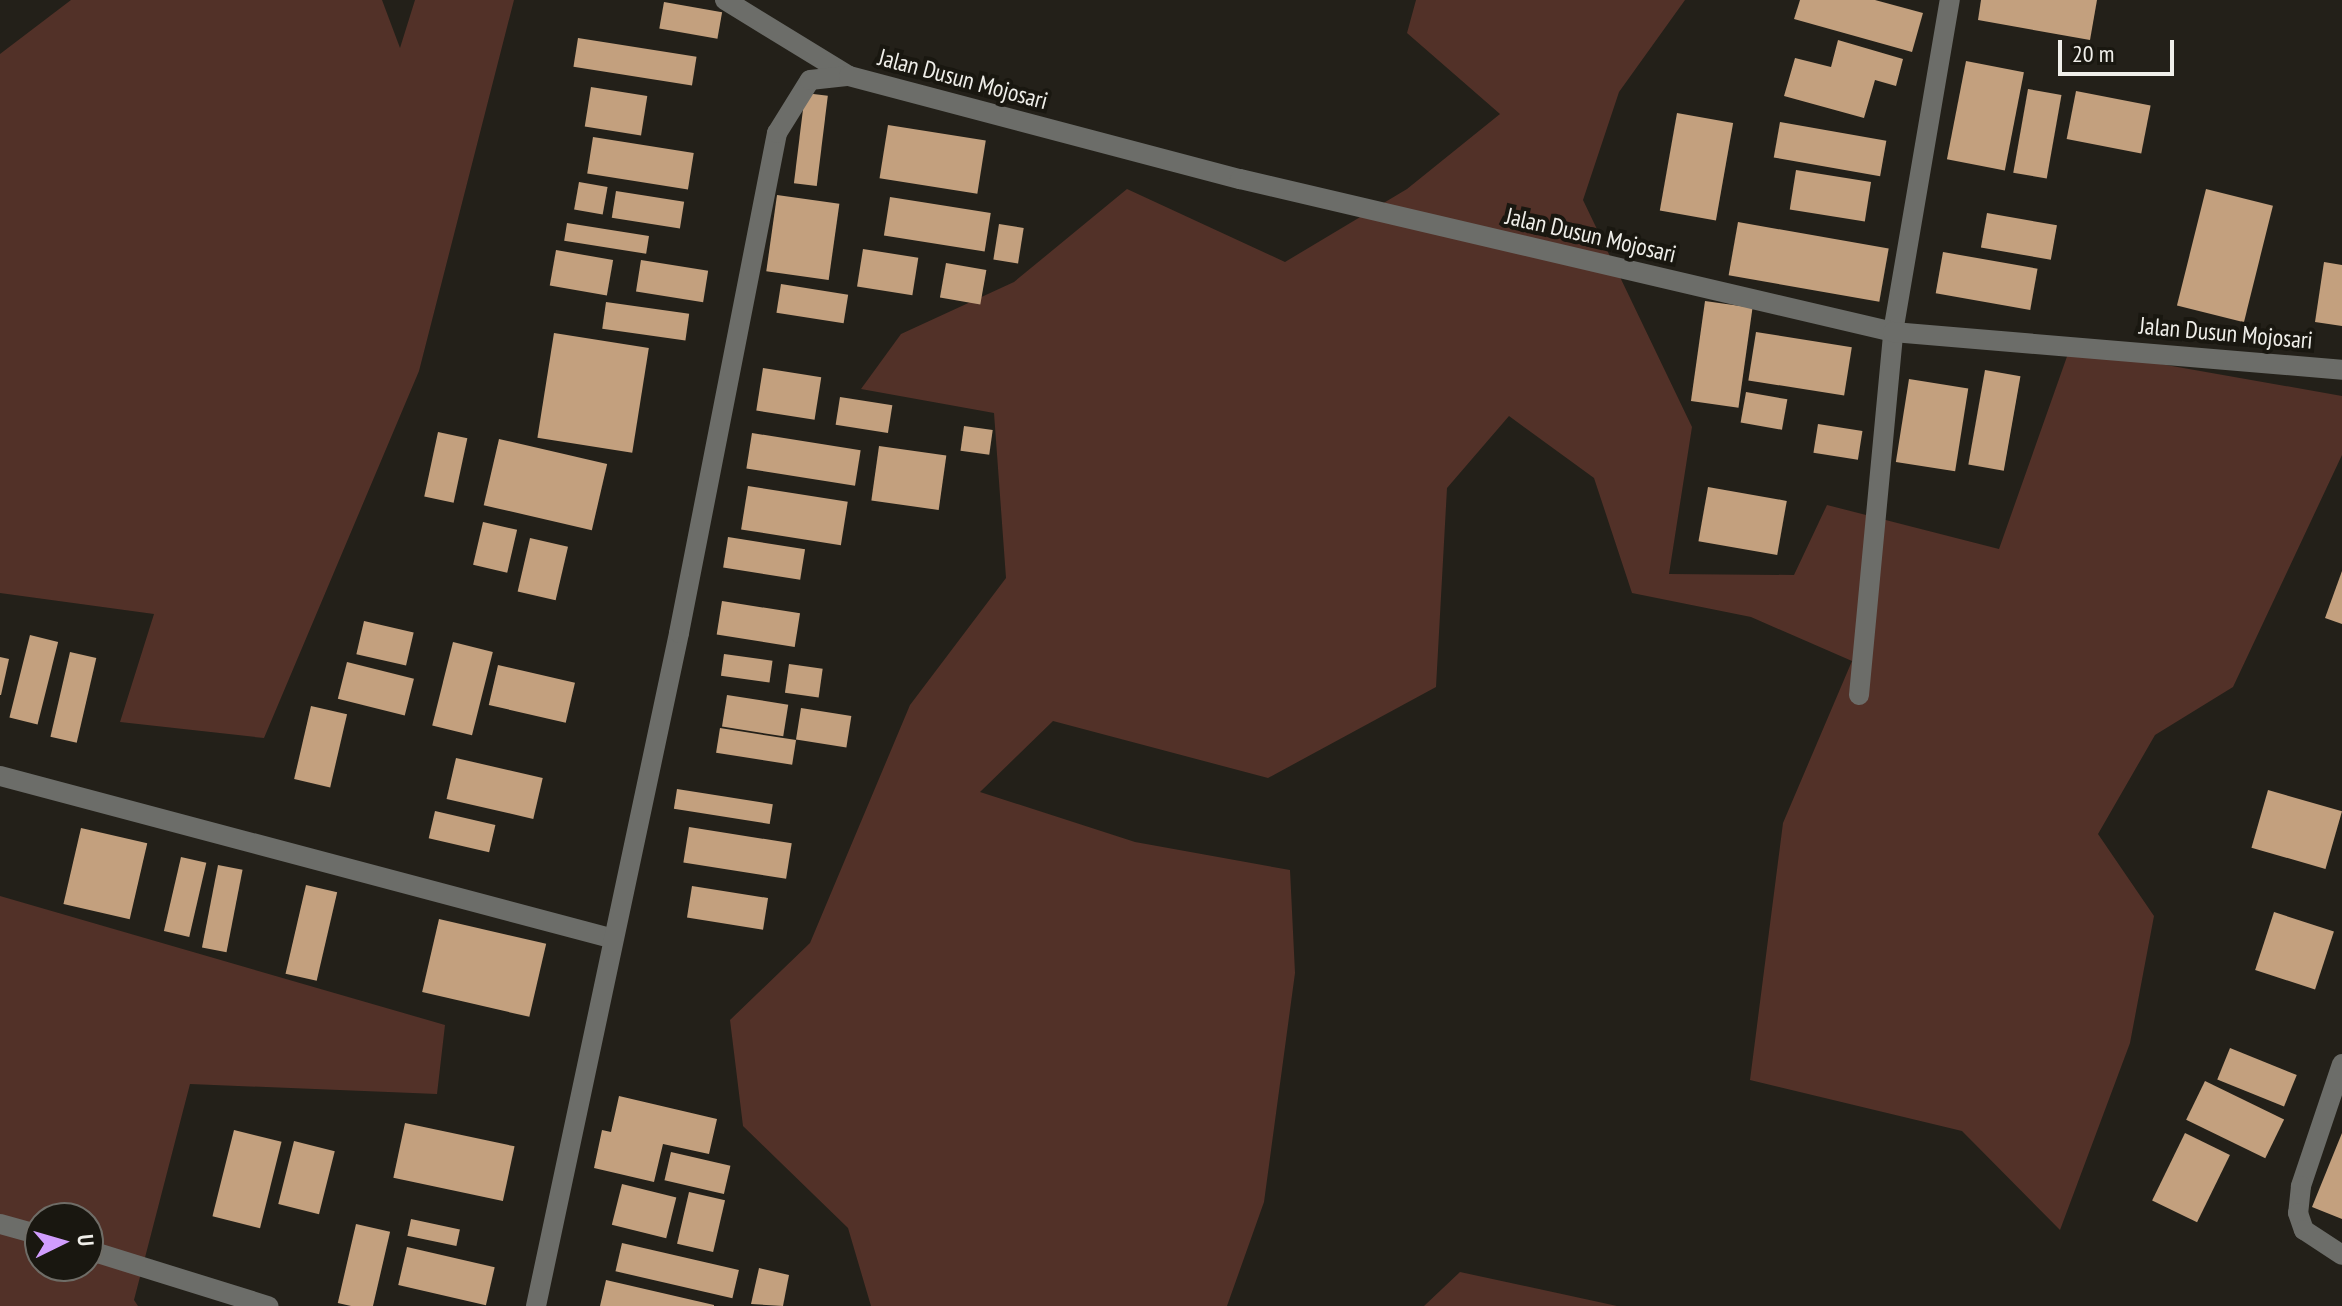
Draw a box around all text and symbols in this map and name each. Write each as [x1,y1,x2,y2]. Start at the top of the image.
scale bar [2062,24,2178,74]
text: 20 m [2072,38,2114,69]
street label: Jalan Dusun Mojosari [875,43,1051,115]
street label: Jalan Dusun Mojosari [1503,201,1679,269]
street label: Jalan Dusun Mojosari [2138,311,2314,355]
north arrow [24,1202,104,1282]
text: U [71,1233,100,1247]

